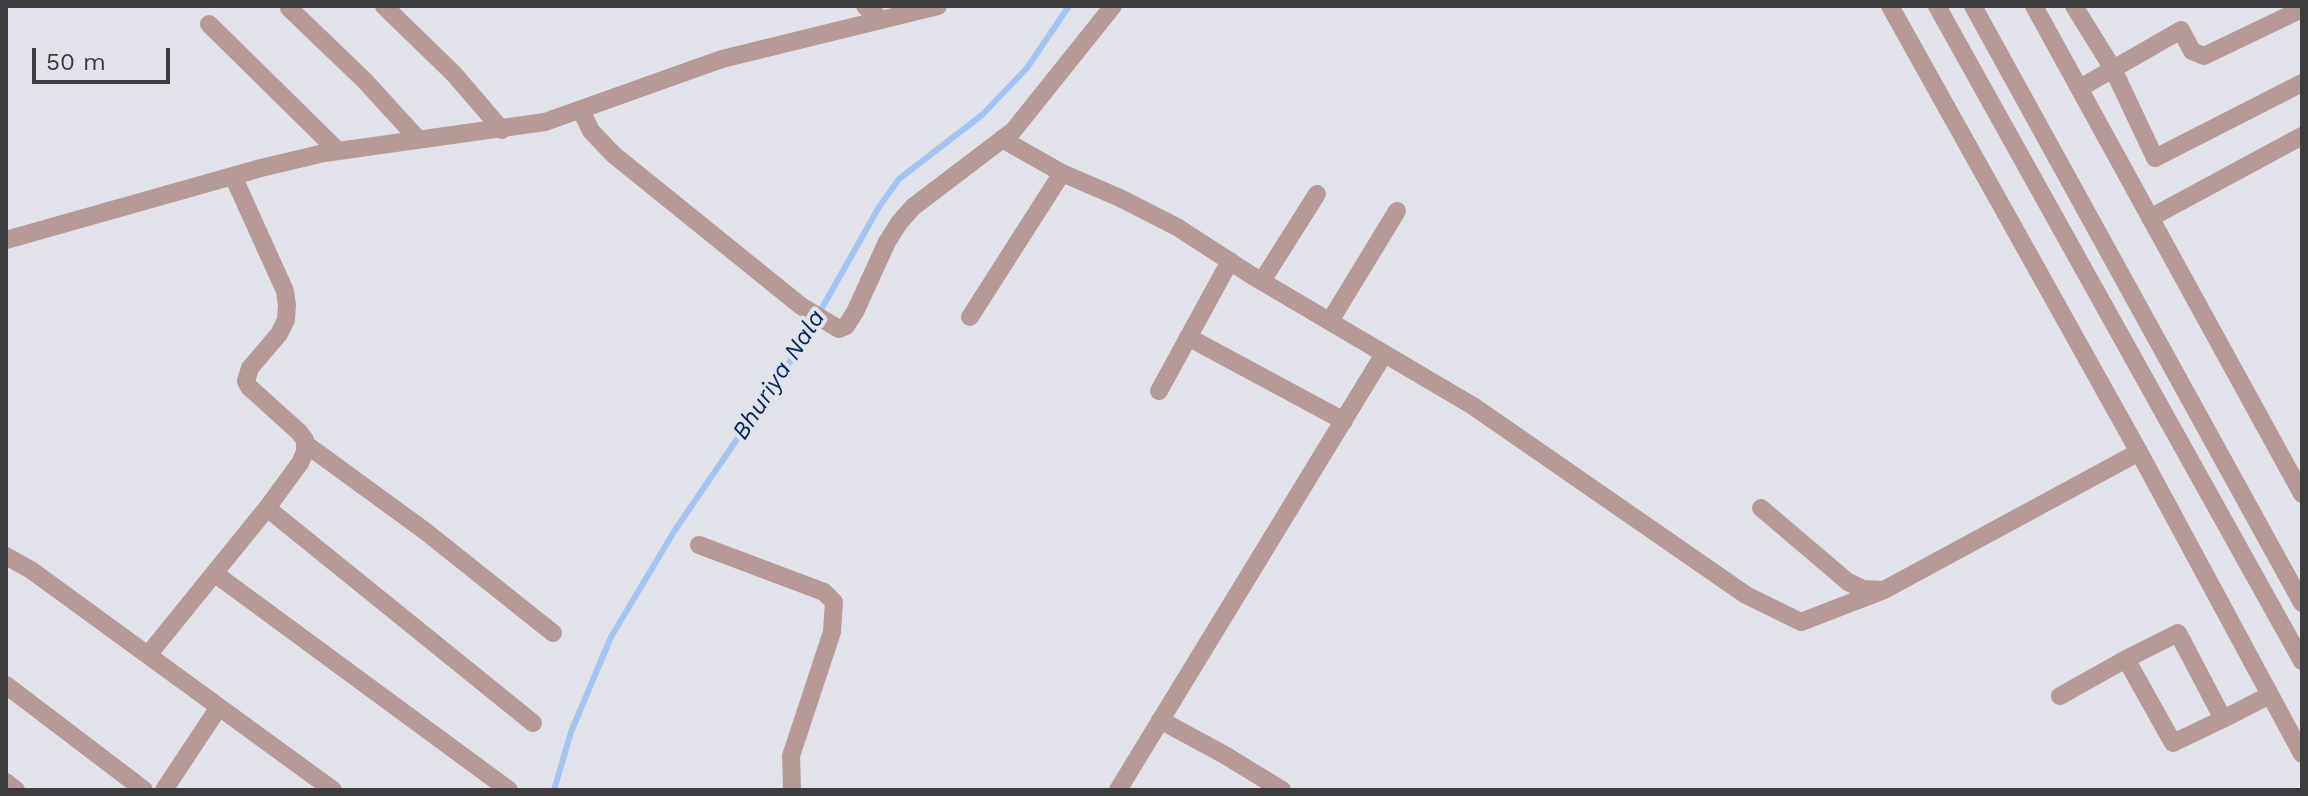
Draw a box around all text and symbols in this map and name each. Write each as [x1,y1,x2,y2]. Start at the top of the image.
scale bar [36,32,174,82]
text: 50 m [46,48,106,76]
water label: Bhuriya Nala [726,305,832,445]

